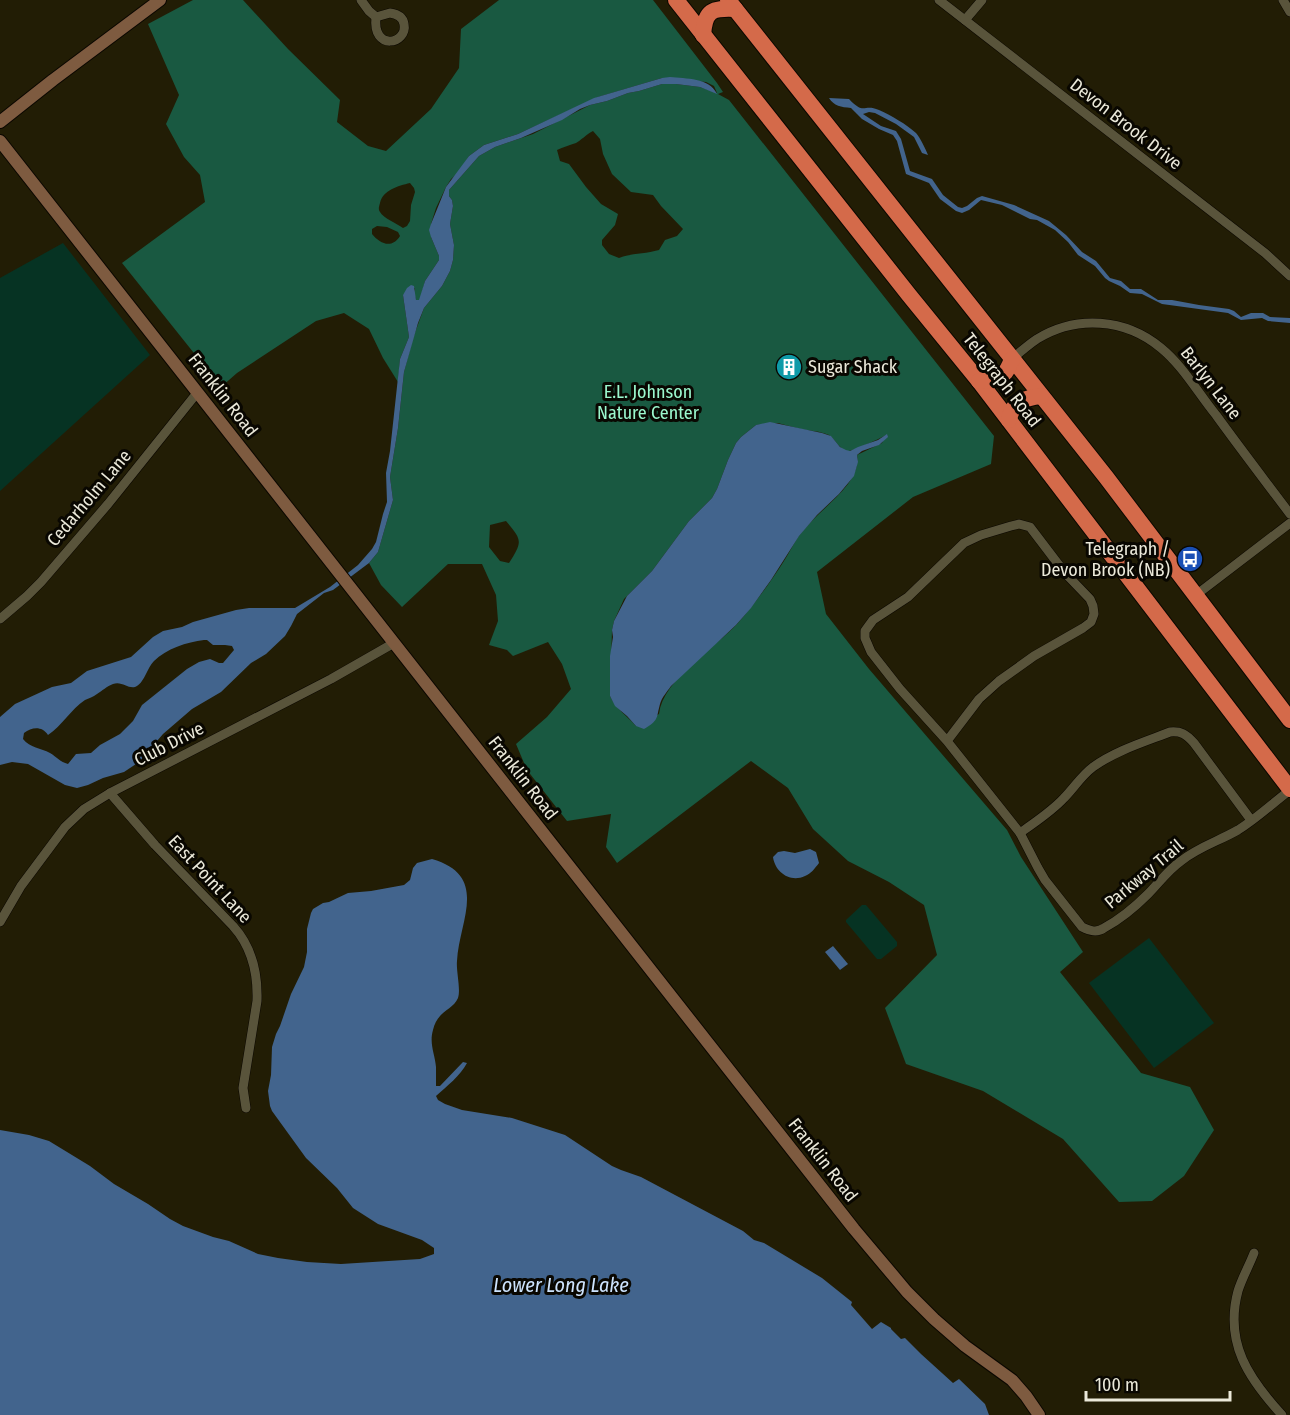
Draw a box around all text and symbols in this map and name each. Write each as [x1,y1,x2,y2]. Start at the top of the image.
street label: Devon Brook Drive [1066,74,1186,175]
street label: Telegraph Road [958,329,1046,431]
street label: Barlyn Lane [1176,342,1246,424]
street label: Franklin Road [184,349,262,441]
building icon: Sugar Shack [774,352,804,382]
place label: Sugar Shack [808,356,898,378]
park label: E.L. Johnson Nature Center [597,381,700,424]
street label: Cedarholm Lane [42,445,136,551]
place label: Telegraph / Devon Brook (NB) [1041,538,1170,581]
bus stop icon: Telegraph / Devon Brook (NB) [1175,544,1205,574]
street label: Club Drive [131,717,208,771]
street label: Franklin Road [484,732,562,824]
street label: East Point Lane [164,830,256,928]
street label: Parkway Trail [1100,835,1188,913]
street label: Franklin Road [784,1114,862,1206]
water label: Lower Long Lake [493,1273,629,1297]
scale bar [1086,1364,1230,1402]
text: 100 m [1095,1374,1139,1396]

